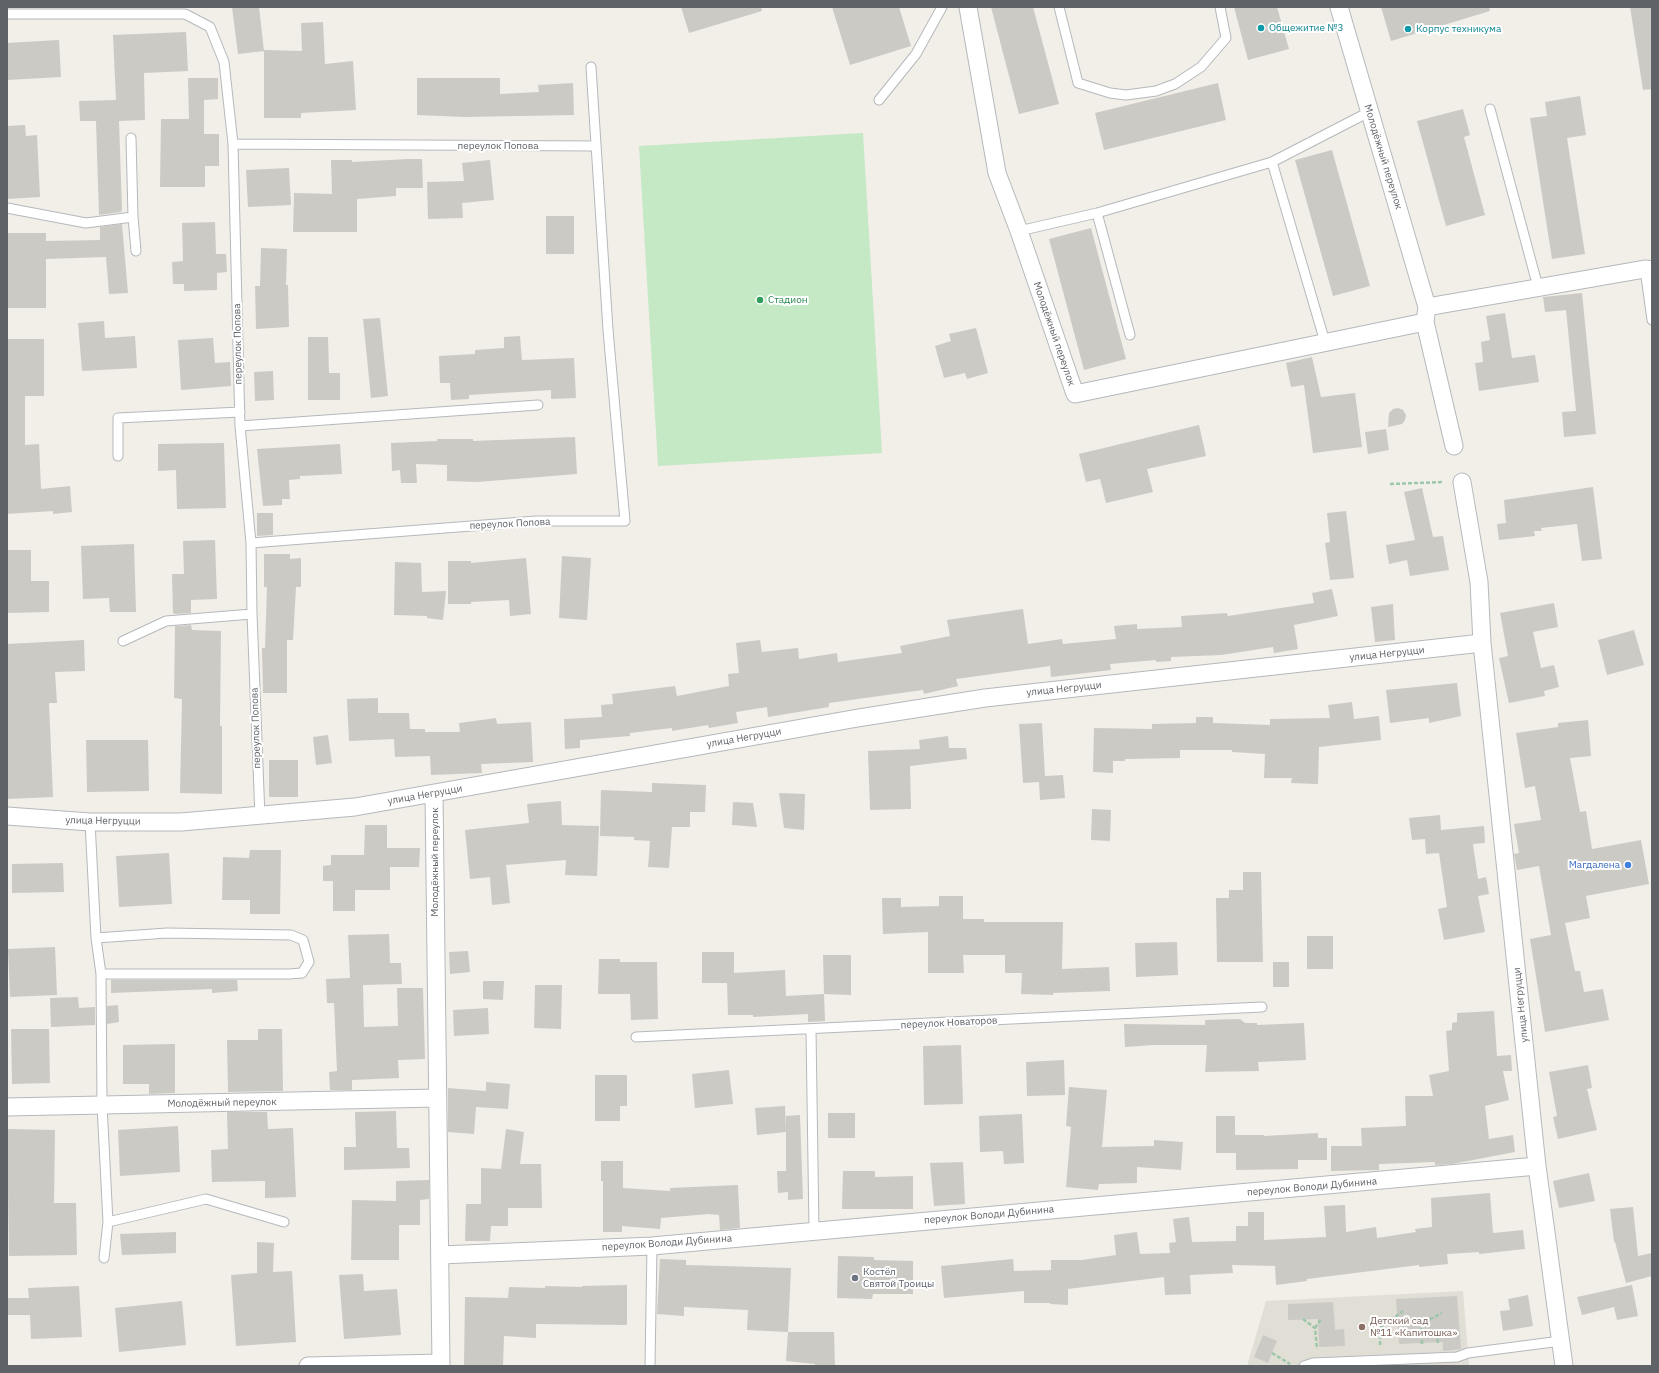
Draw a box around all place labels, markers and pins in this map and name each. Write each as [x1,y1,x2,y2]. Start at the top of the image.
place label: Общежитие №3 [1269,22,1344,34]
marker: Общежитие №3 [1256,23,1266,33]
place label: Корпус техникума [1416,23,1501,35]
marker: Корпус техникума [1403,24,1413,34]
place label: Стадион [768,294,808,306]
marker: Стадион [755,295,765,305]
place label: Магдалена [1569,859,1620,871]
marker: Магдалена [1623,860,1633,870]
place label: Костёл Святой Троицы [863,1266,934,1290]
marker: Костёл Святой Троицы [850,1273,860,1283]
place label: Детский сад №11 «Капитошка» [1370,1315,1457,1338]
marker: Детский сад №11 «Капитошка» [1357,1322,1367,1332]

